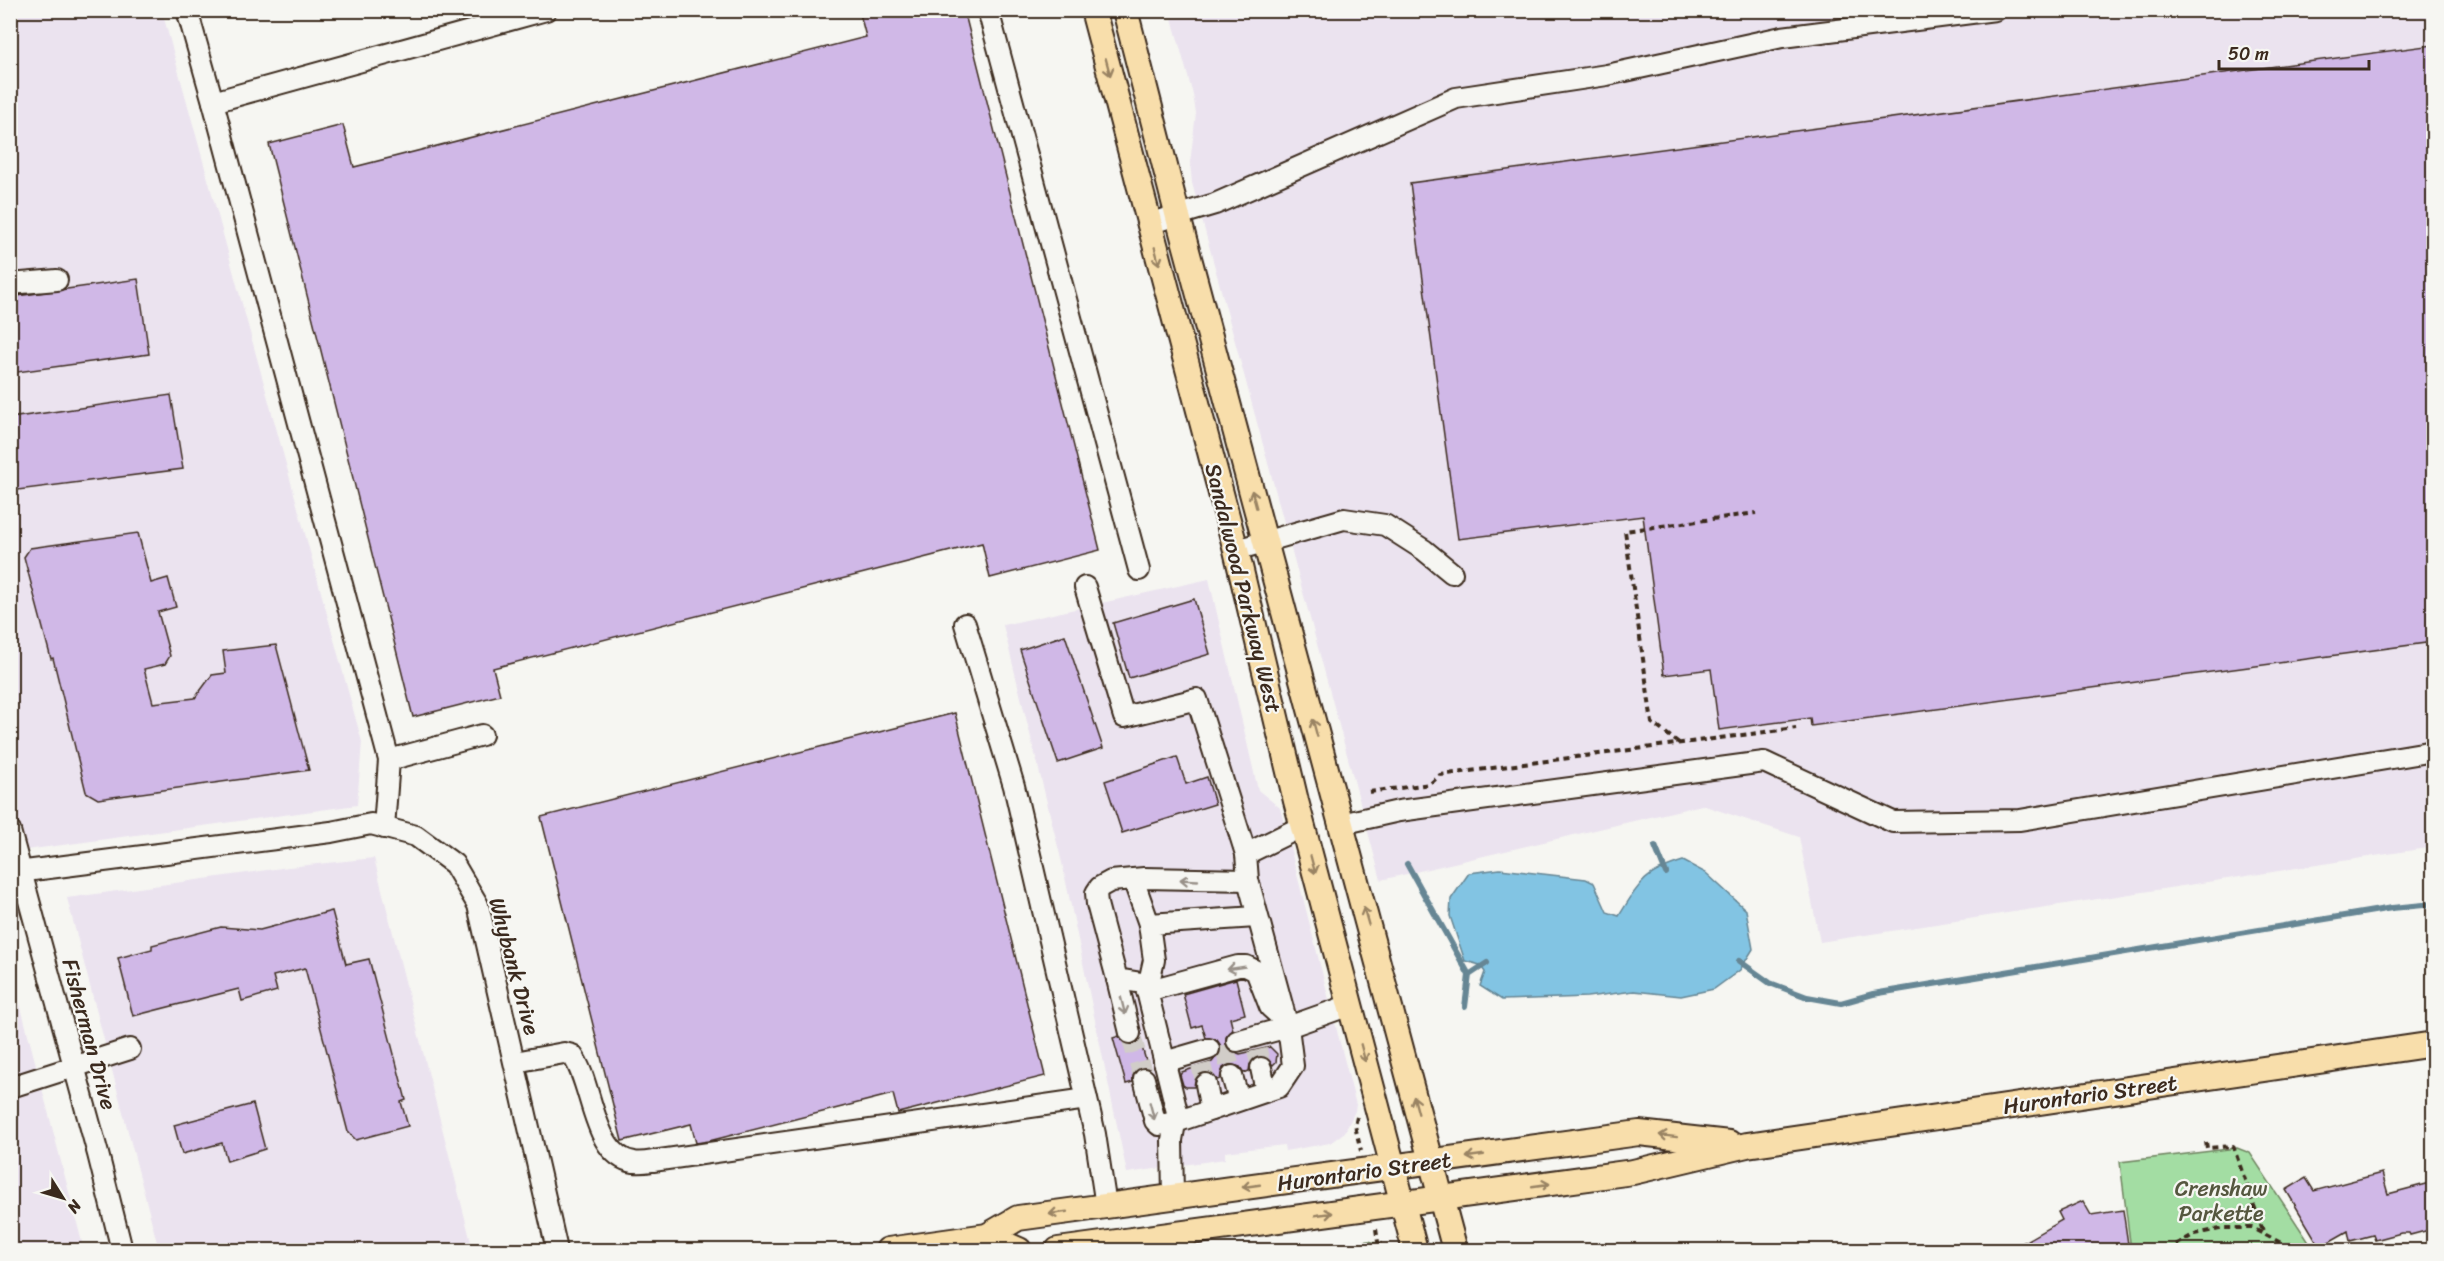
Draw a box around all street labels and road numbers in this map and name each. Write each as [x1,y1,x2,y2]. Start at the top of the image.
street label: Sandalwood Parkway West [1194,459,1294,718]
street label: Whybank Drive [477,893,552,1040]
street label: Fisherman Drive [51,954,128,1114]
street label: Hurontario Street [2001,1063,2180,1126]
street label: Hurontario Street [1275,1140,1454,1203]

